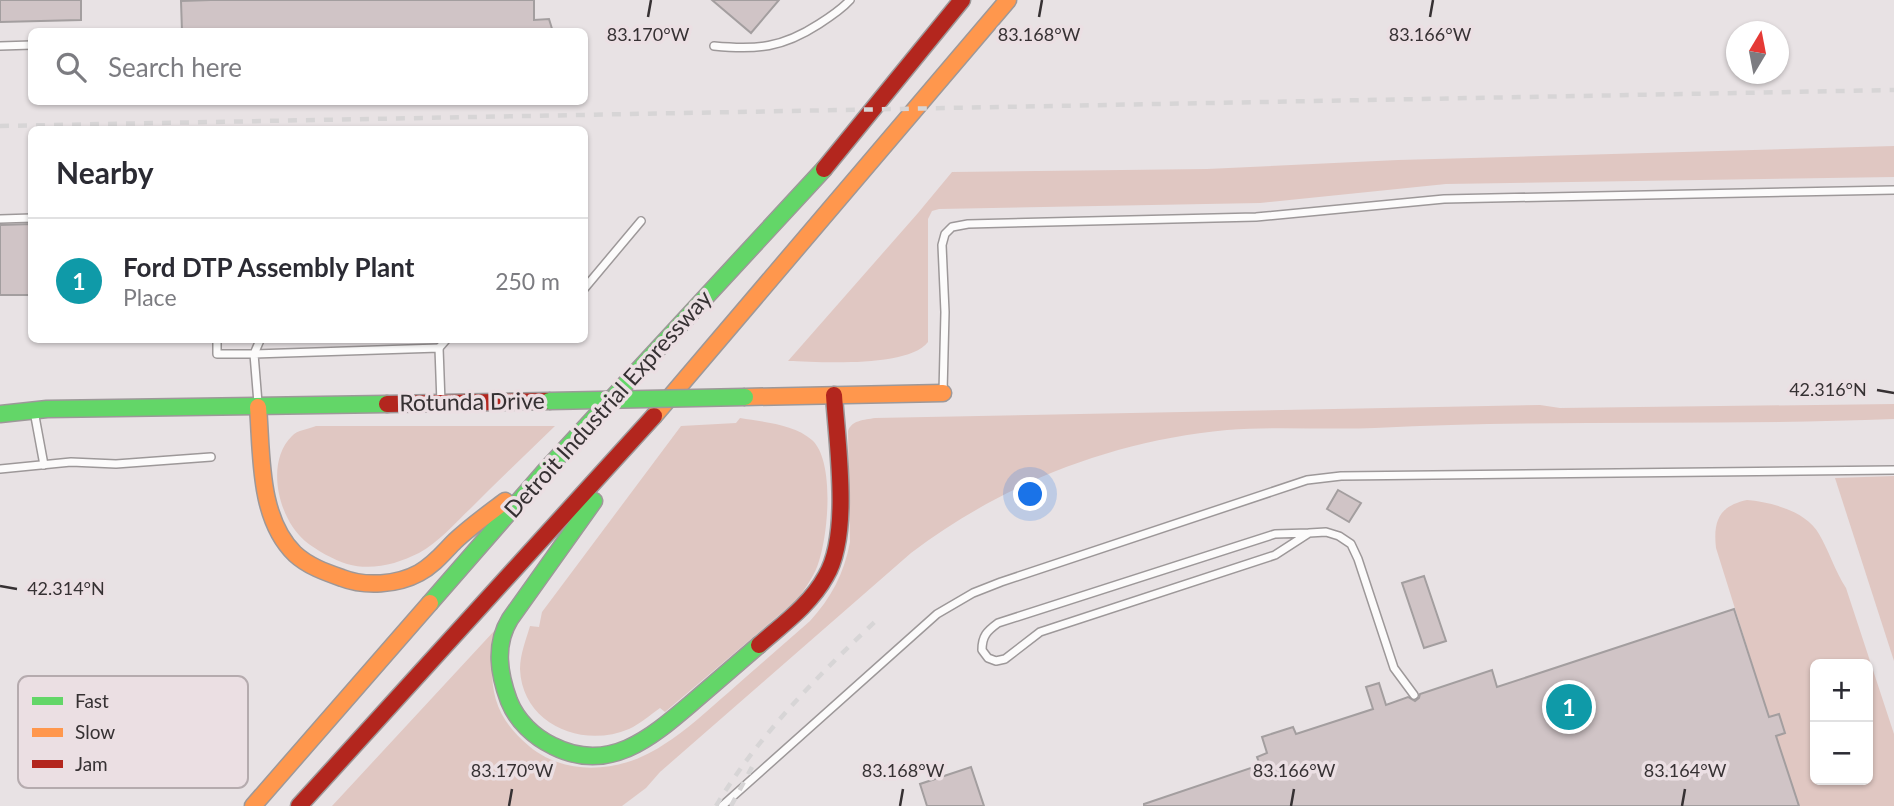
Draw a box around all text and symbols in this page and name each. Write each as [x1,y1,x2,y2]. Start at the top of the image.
north arrow [1726,21,1789,84]
text: 83.170°W [607,23,690,45]
text: 83.168°W [998,23,1081,45]
text: 83.166°W [1389,23,1472,45]
search box [28,28,588,105]
icon: search [52,48,90,86]
text: Search here [108,51,242,83]
text: Nearby [56,154,154,190]
text: Ford DTP Assembly Plant [123,251,414,283]
text: 1 [72,267,86,295]
text: 250 m [495,267,560,295]
text: Place [123,283,177,311]
street label: Detroit Industrial Expressway [498,284,717,523]
text: 42.316°N [1789,378,1867,400]
street label: Rotunda Drive [399,386,545,416]
your location [1013,477,1047,511]
text: 42.314°N [27,577,105,599]
map controls [1810,659,1873,785]
button: + [1810,659,1873,722]
legend [18,676,248,788]
pin: 1 [1546,681,1592,733]
text: Fast [75,689,109,712]
text: Slow [75,720,115,743]
button: − [1810,722,1873,785]
text: Jam [75,752,108,775]
text: 83.170°W [471,759,554,781]
text: 83.168°W [862,759,945,781]
text: 83.166°W [1253,759,1336,781]
text: 83.164°W [1644,759,1727,781]

